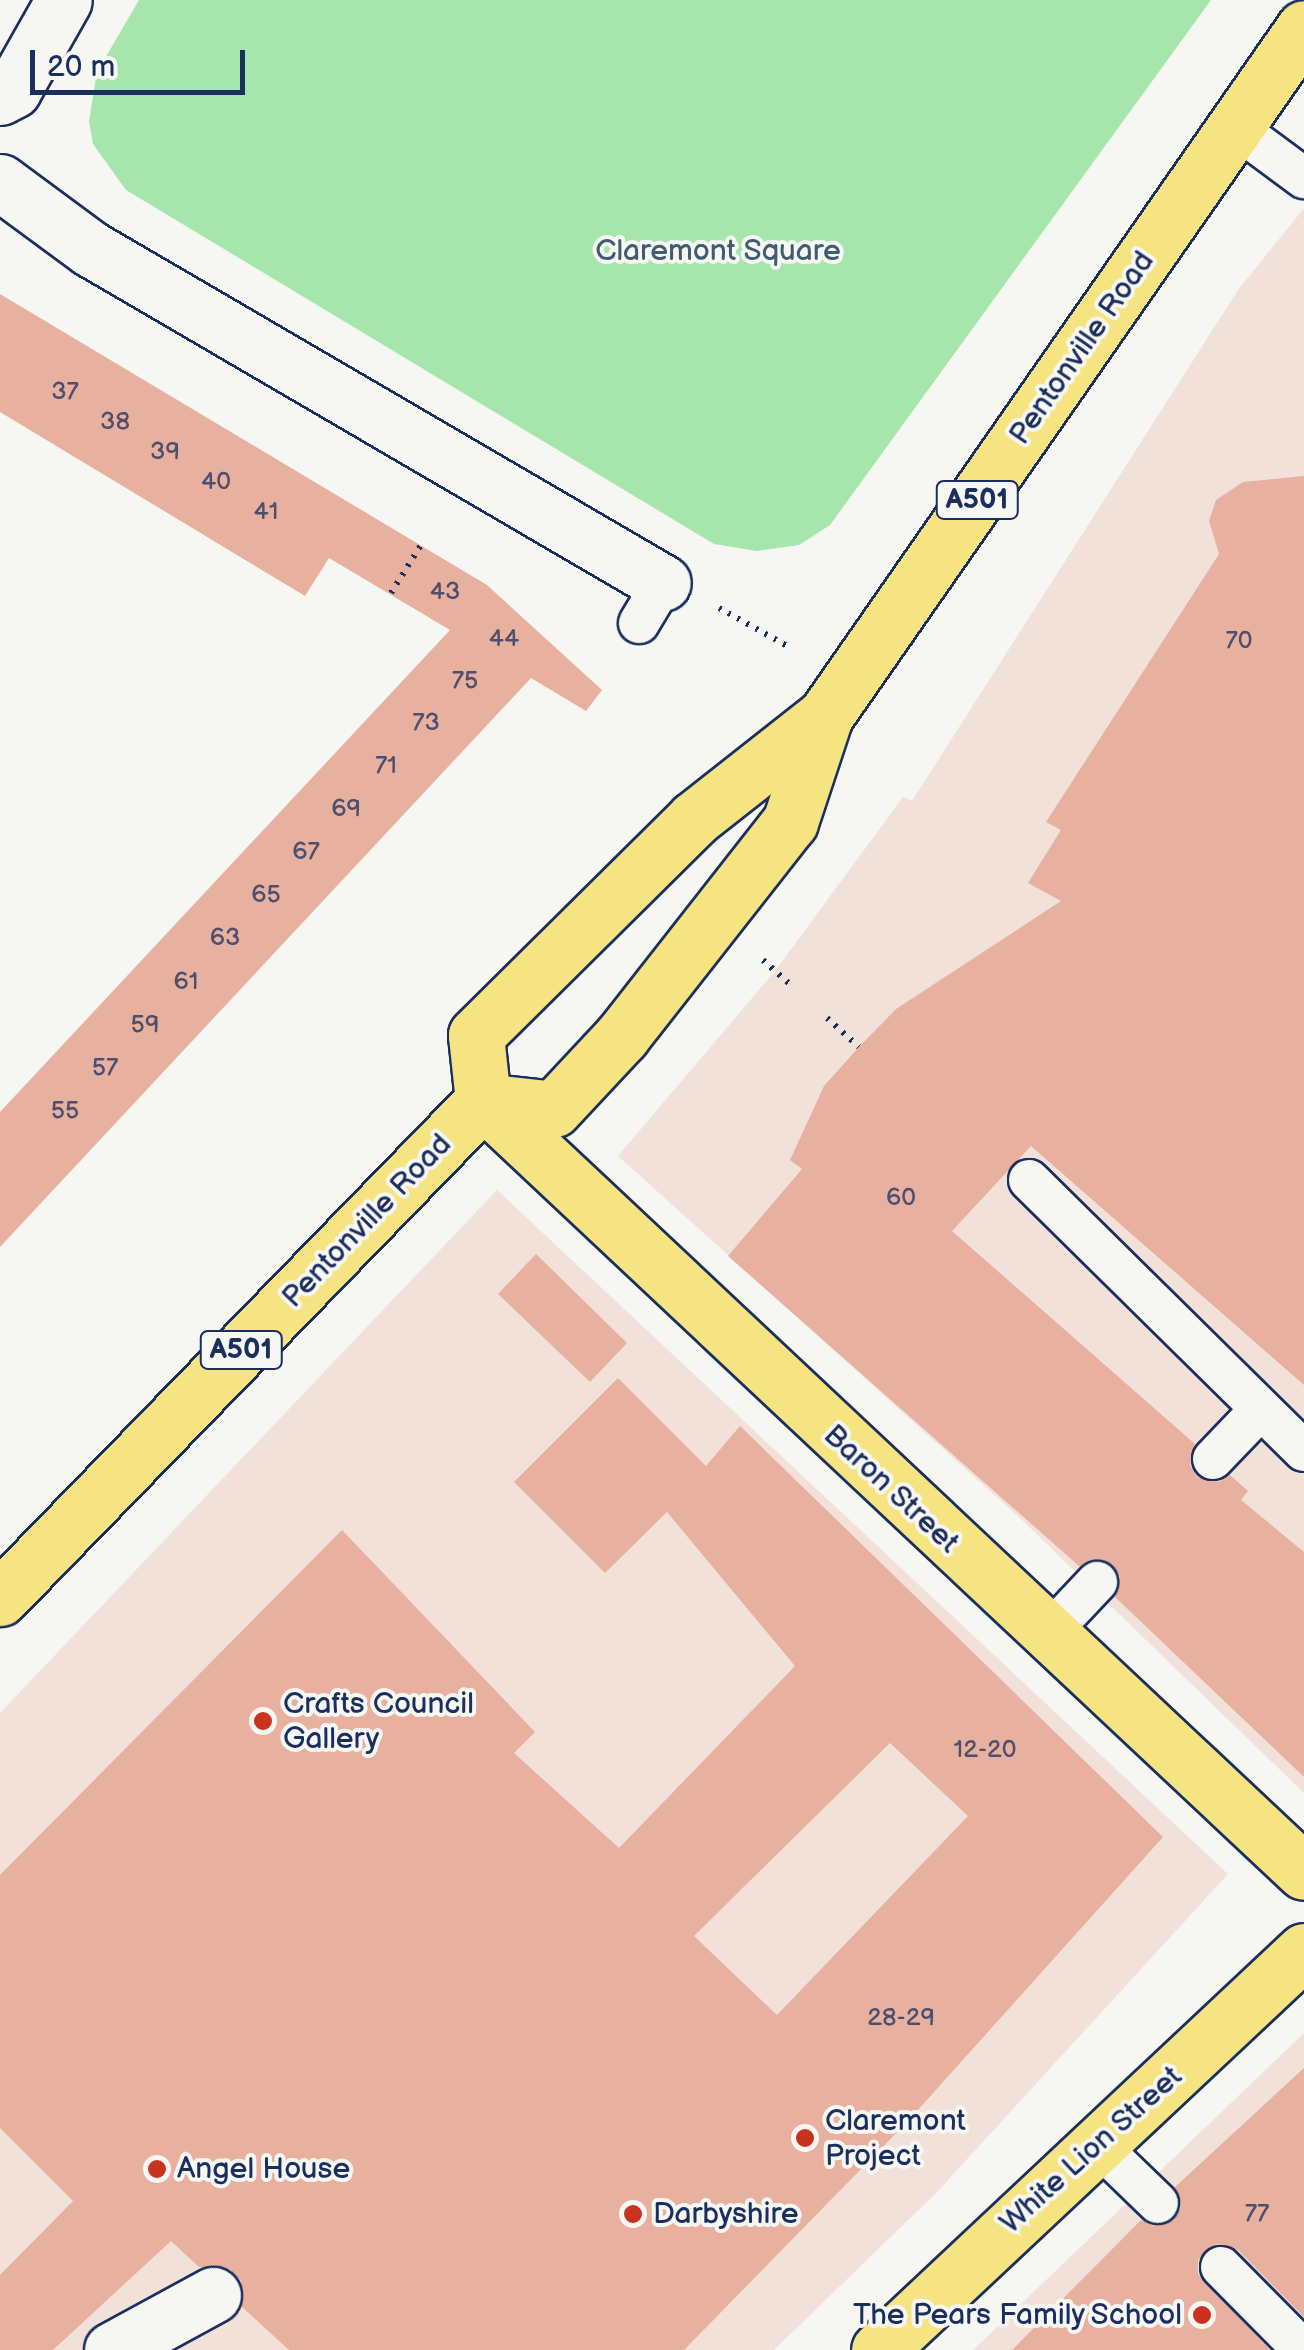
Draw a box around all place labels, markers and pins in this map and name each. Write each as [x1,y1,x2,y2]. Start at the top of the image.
place label: Crafts Council Gallery [283,1686,474,1756]
marker: Crafts Council Gallery [252,1710,274,1732]
place label: Claremont Project [825,2103,966,2174]
marker: Claremont Project [794,2127,816,2149]
place label: Angel House [177,2151,350,2187]
marker: Angel House [146,2158,168,2180]
place label: Darbyshire [653,2196,798,2232]
marker: Darbyshire [622,2203,644,2225]
place label: The Pears Family School [850,2297,1182,2333]
marker: The Pears Family School [1191,2304,1213,2326]

